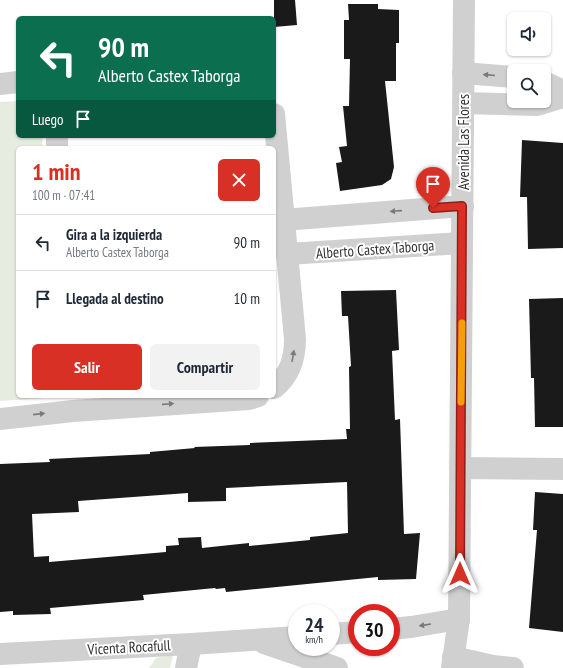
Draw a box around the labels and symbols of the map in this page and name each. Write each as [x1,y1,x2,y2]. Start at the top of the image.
one-way arrow [483,71,495,78]
street label: Avenida Las Flores [454,94,473,190]
pin [416,167,450,208]
one-way arrow [390,208,402,215]
street label: Alberto Castex Taborga [315,235,435,263]
one-way arrow [291,350,297,362]
one-way arrow [162,401,174,408]
one-way arrow [33,411,45,418]
position arrow [439,553,481,595]
speed limit sign: 30 [348,604,400,656]
one-way arrow [419,622,431,628]
street label: Vicenta Rocafull [86,635,172,659]

